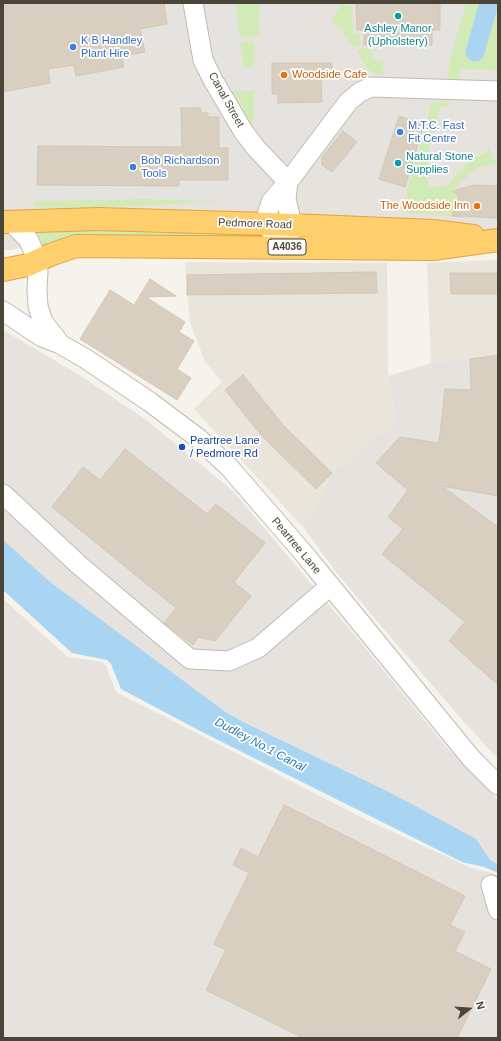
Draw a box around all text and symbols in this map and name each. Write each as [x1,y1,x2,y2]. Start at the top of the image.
marker: Ashley Manor (Upholstery) [393,11,403,21]
place label: Ashley Manor (Upholstery) [364,22,432,48]
place label: K B Handley Plant Hire [81,34,142,60]
marker: K B Handley Plant Hire [68,42,78,52]
place label: Woodside Cafe [292,68,367,82]
street label: Canal Street [205,70,247,130]
marker: Woodside Cafe [279,70,289,80]
place label: M.T.C. Fast Fit Centre [408,119,464,145]
marker: M.T.C. Fast Fit Centre [395,127,405,137]
place label: Natural Stone Supplies [406,150,473,176]
place label: Bob Richardson Tools [141,154,219,180]
marker: Natural Stone Supplies [393,158,403,168]
marker: Bob Richardson Tools [128,162,138,172]
place label: The Woodside Inn [380,199,469,213]
marker: The Woodside Inn [472,201,482,211]
street label: Pedmore Road [218,216,292,232]
road number: A4036 [268,239,306,255]
place label: Peartree Lane / Pedmore Rd [190,434,260,460]
marker: Peartree Lane / Pedmore Rd [177,442,187,452]
street label: Peartree Lane [269,515,323,577]
water label: Dudley No.1 Canal [212,715,308,775]
north arrow [449,989,489,1029]
text: N [474,1000,487,1011]

